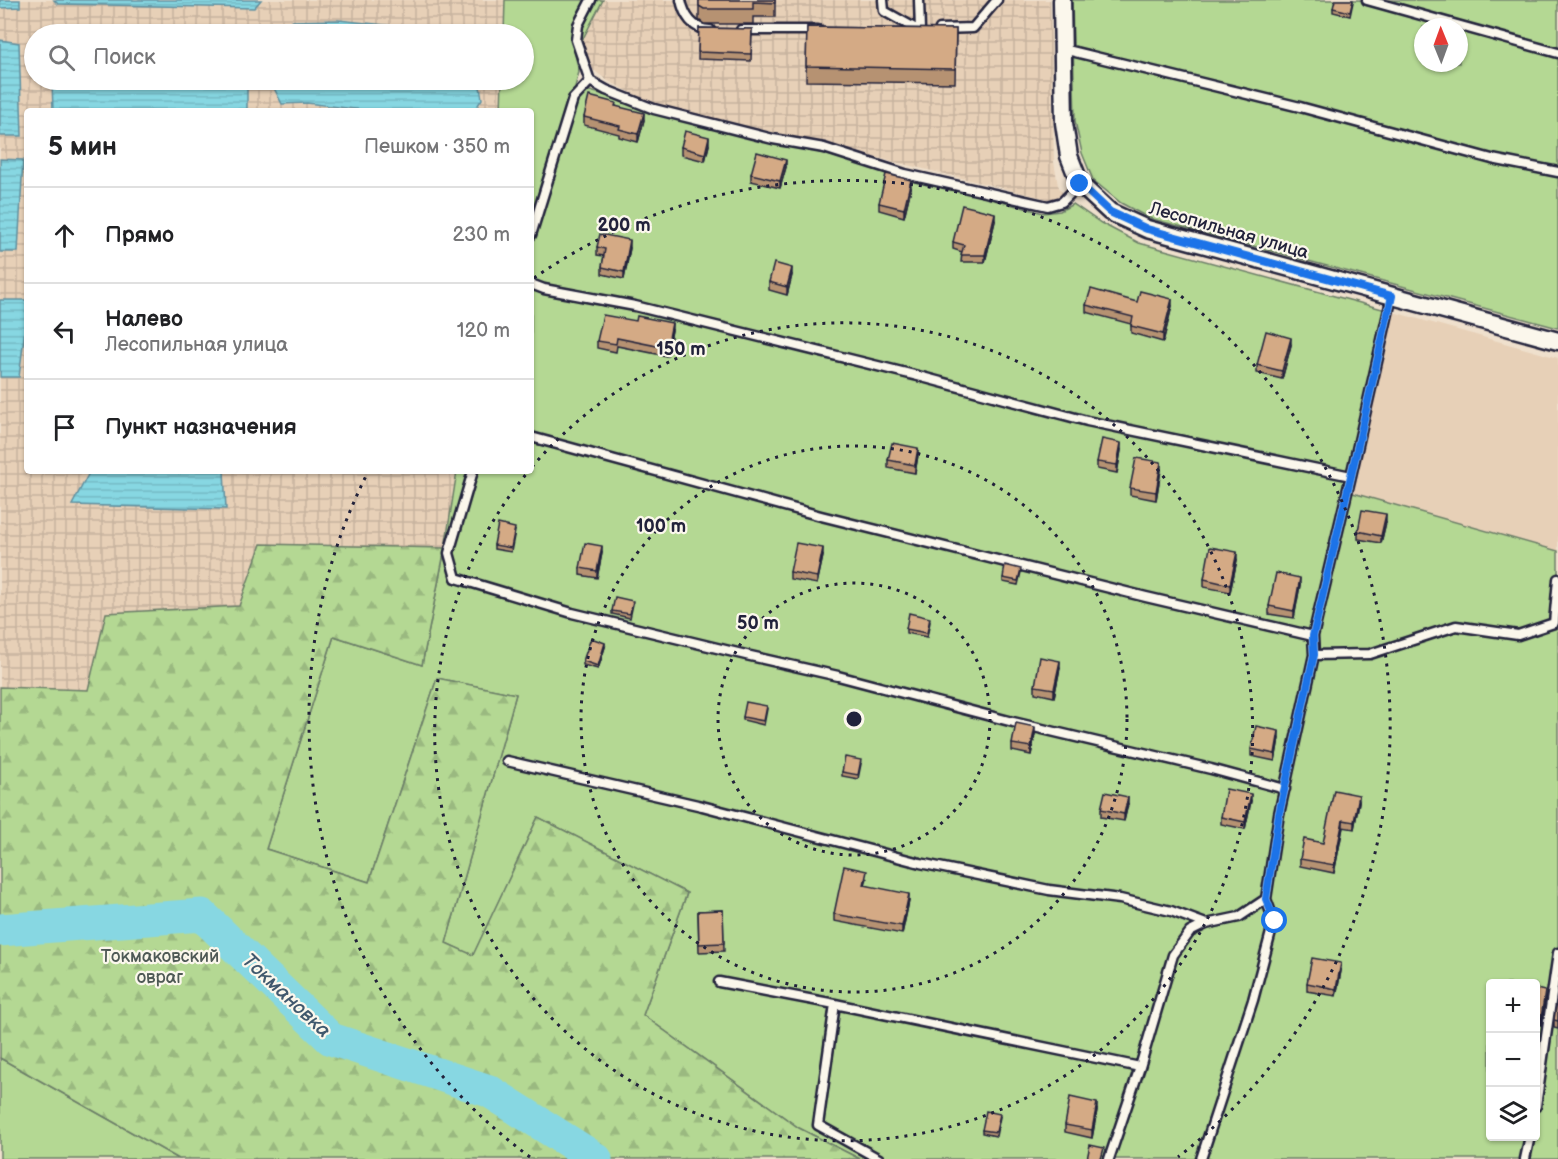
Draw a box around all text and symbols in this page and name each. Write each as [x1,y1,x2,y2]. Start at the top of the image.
north arrow [1414,18,1468,72]
search box [24,24,534,90]
icon: search [45,41,78,74]
text: Поиск [93,44,156,71]
text: 5 мин [48,132,117,163]
text: Пешком · 350 m [364,135,510,159]
route end [1066,170,1092,196]
street label: Лесопильная улица [1146,197,1311,263]
text: 200 m [597,215,651,236]
icon: ahead [48,219,81,252]
text: Прямо [105,222,174,249]
text: 230 m [453,223,510,247]
text: Налево [105,306,183,333]
icon: left [48,315,81,348]
text: 120 m [457,319,510,343]
text: Лесопильная улица [105,333,288,357]
text: 150 m [656,339,706,360]
icon: arrive [48,411,81,444]
text: Пункт назначения [105,414,297,441]
text: 100 m [636,516,686,537]
text: 50 m [737,613,779,634]
centre of rings [844,709,864,729]
route start [1261,907,1287,933]
park label: Токмаковский овраг [101,946,219,988]
water label: Токмановка [237,949,336,1043]
map controls [1486,979,1540,1141]
button: + [1486,979,1540,1033]
button: − [1486,1033,1540,1087]
button: layers [1486,1087,1540,1141]

